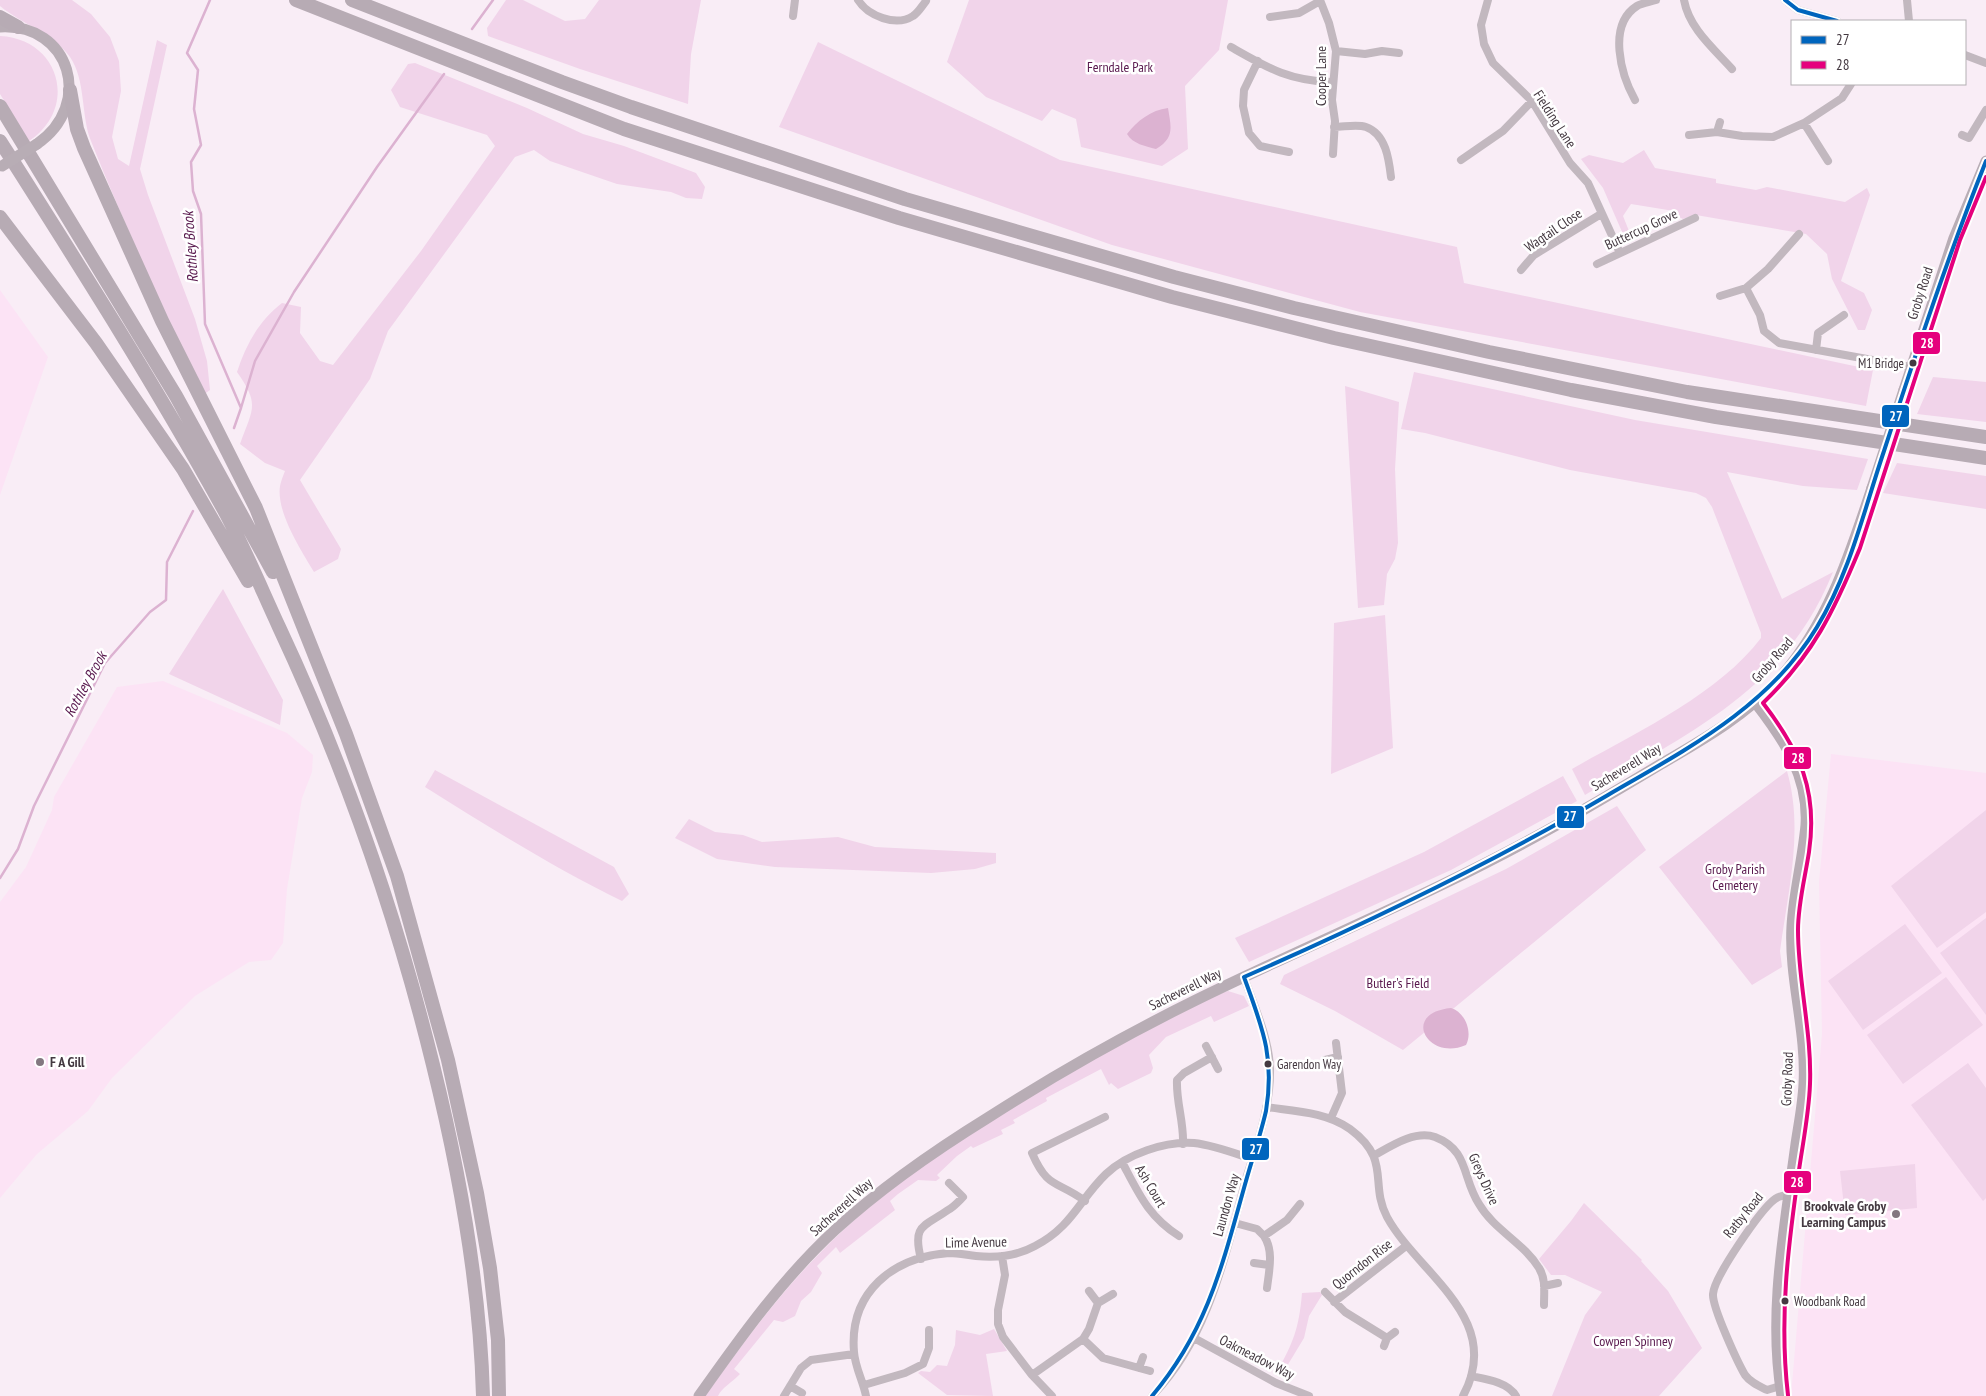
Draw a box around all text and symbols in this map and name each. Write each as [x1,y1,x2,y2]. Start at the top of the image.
legend [1791,20,1966,85]
text: 27 [1836,30,1850,49]
street label: Cooper Lane [1312,46,1330,106]
text: 28 [1836,55,1850,74]
park label: Ferndale Park [1087,58,1154,76]
street label: Fielding Lane [1530,87,1580,151]
street label: Wagtail Close [1521,204,1585,256]
street label: Buttercup Grove [1602,204,1680,254]
water label: Rothley Brook [178,208,202,283]
street label: Groby Road [1903,264,1937,322]
line badge: 28 [1912,331,1941,355]
text: 28 [1920,334,1934,352]
place label: M1 Bridge [1858,355,1904,372]
marker: M1 Bridge [1908,358,1918,368]
line badge: 27 [1881,404,1910,428]
text: 27 [1889,407,1903,425]
street label: Groby Road [1747,634,1797,686]
water label: Rothley Brook [59,646,112,720]
street label: Sacheverell Way [1588,739,1665,795]
line badge: 28 [1783,746,1812,770]
text: 28 [1791,749,1805,767]
line badge: 27 [1556,805,1585,829]
text: 27 [1563,807,1577,825]
park label: Groby Parish Cemetery [1705,860,1765,894]
street label: Sacheverell Way [1146,963,1225,1014]
park label: Butler's Field [1367,974,1429,992]
street label: Groby Road [1777,1051,1797,1107]
place label: F A Gill [50,1053,85,1071]
marker: F A Gill [34,1056,46,1068]
place label: Garendon Way [1277,1056,1341,1073]
marker: Garendon Way [1263,1059,1273,1069]
line badge: 27 [1241,1137,1270,1161]
text: 27 [1249,1140,1263,1158]
street label: Greys Drive [1465,1150,1503,1208]
street label: Ash Court [1131,1161,1171,1211]
line badge: 28 [1783,1170,1812,1194]
street label: Laundon Way [1208,1171,1244,1238]
text: 28 [1790,1173,1804,1191]
street label: Sacheverell Way [806,1174,877,1240]
street label: Ratby Road [1719,1188,1767,1242]
place label: Brookvale Groby Learning Campus [1801,1197,1886,1231]
marker: Brookvale Groby Learning Campus [1890,1208,1902,1220]
street label: Lime Avenue [945,1232,1007,1252]
street label: Quorndon Rise [1328,1235,1396,1293]
place label: Woodbank Road [1794,1293,1865,1310]
marker: Woodbank Road [1780,1296,1790,1306]
street label: Oakmeadow Way [1217,1330,1298,1384]
park label: Cowpen Spinney [1593,1332,1673,1350]

